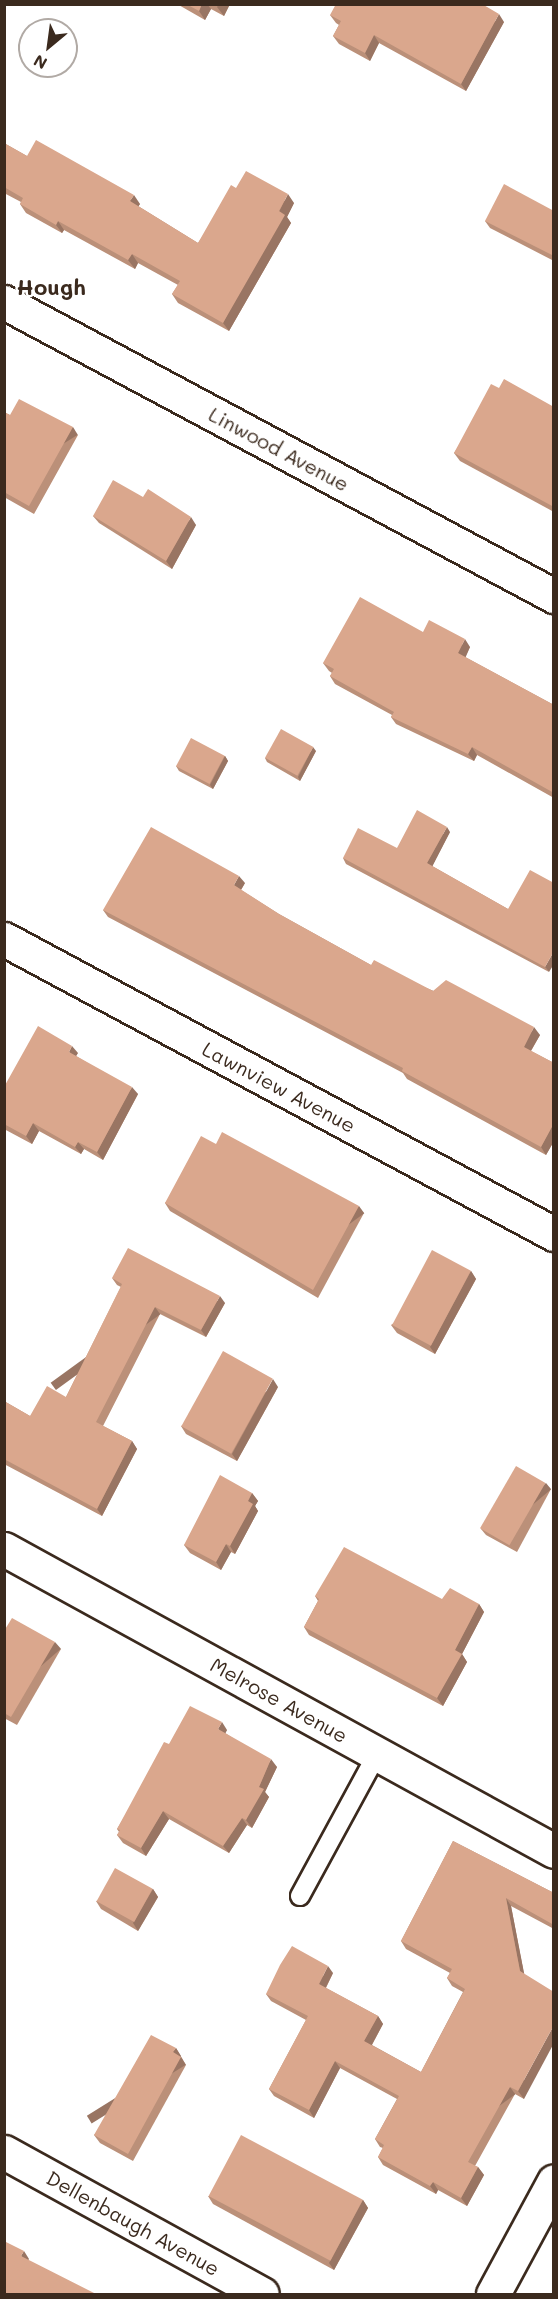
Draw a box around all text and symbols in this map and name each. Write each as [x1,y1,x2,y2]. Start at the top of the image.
north arrow [18,18,78,78]
text: N [30,50,50,75]
district label: Hough [16,274,86,300]
street label: Linwood Avenue [205,402,353,496]
street label: Lawnview Avenue [198,1037,360,1137]
street label: Melrose Avenue [206,1652,352,1748]
street label: Dellenbaugh Avenue [42,2165,224,2281]

